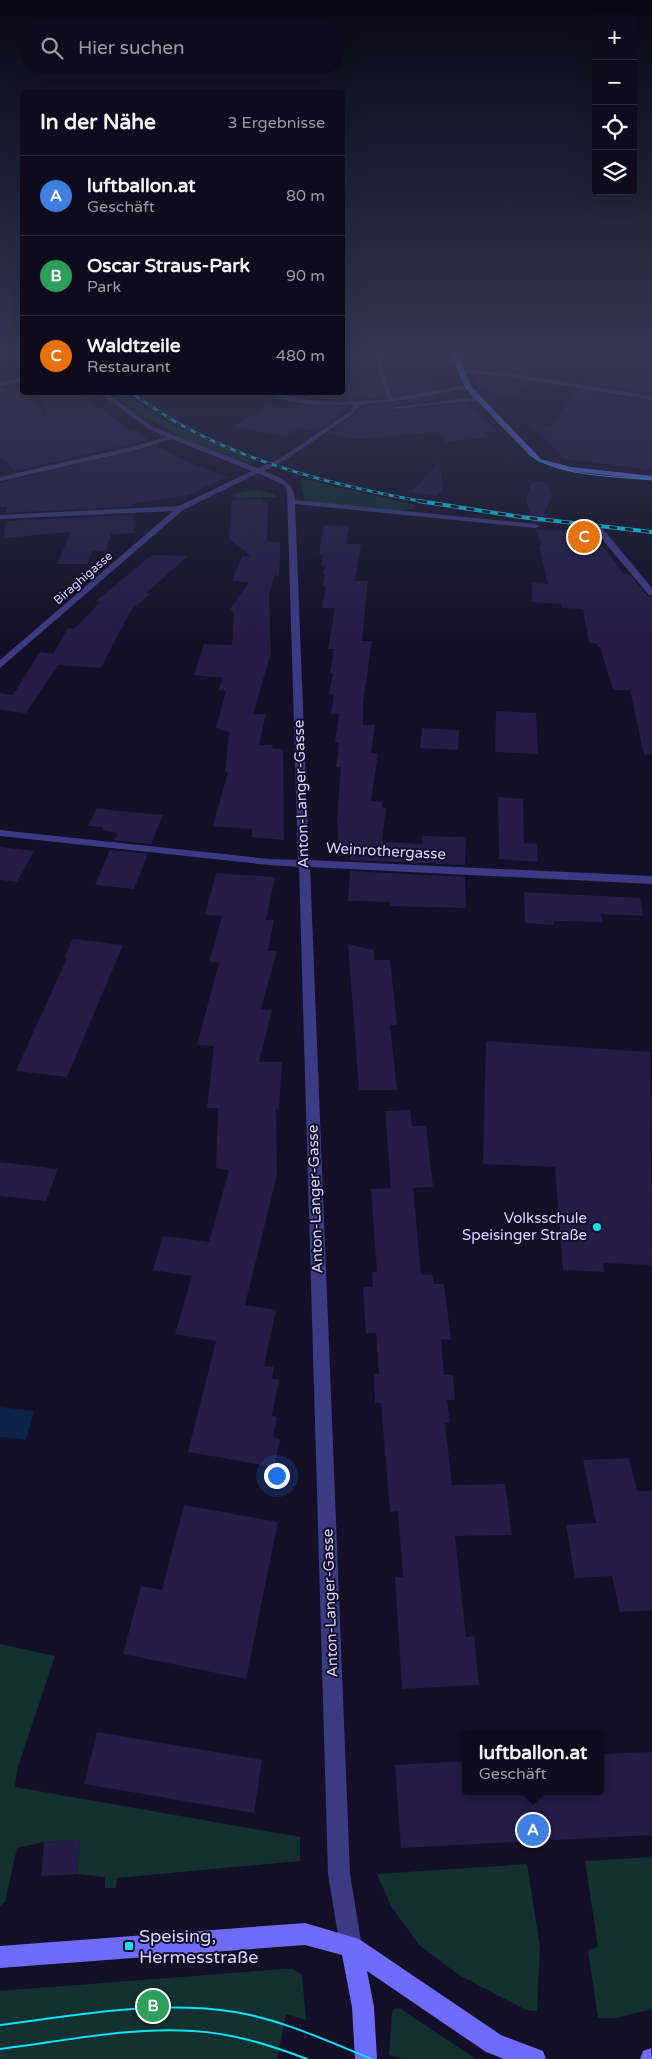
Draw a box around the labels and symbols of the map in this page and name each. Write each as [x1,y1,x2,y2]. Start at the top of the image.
pin: C [568,518,600,556]
street label: Biraghigasse [51,549,115,607]
street label: Anton-Langer-Gasse [289,719,313,869]
street label: Weinrothergasse [326,839,446,863]
street label: Anton-Langer-Gasse [303,1124,327,1274]
place label: Volksschule Speisinger Straße [462,1209,587,1244]
marker: Volksschule Speisinger Straße [591,1221,603,1233]
your location [264,1463,290,1489]
street label: Anton-Langer-Gasse [318,1528,342,1678]
pin: A [517,1811,549,1849]
place label: Speising, Hermesstraße [139,1925,258,1968]
marker: Speising, Hermesstraße [123,1940,135,1952]
pin: B [137,1987,169,2025]

